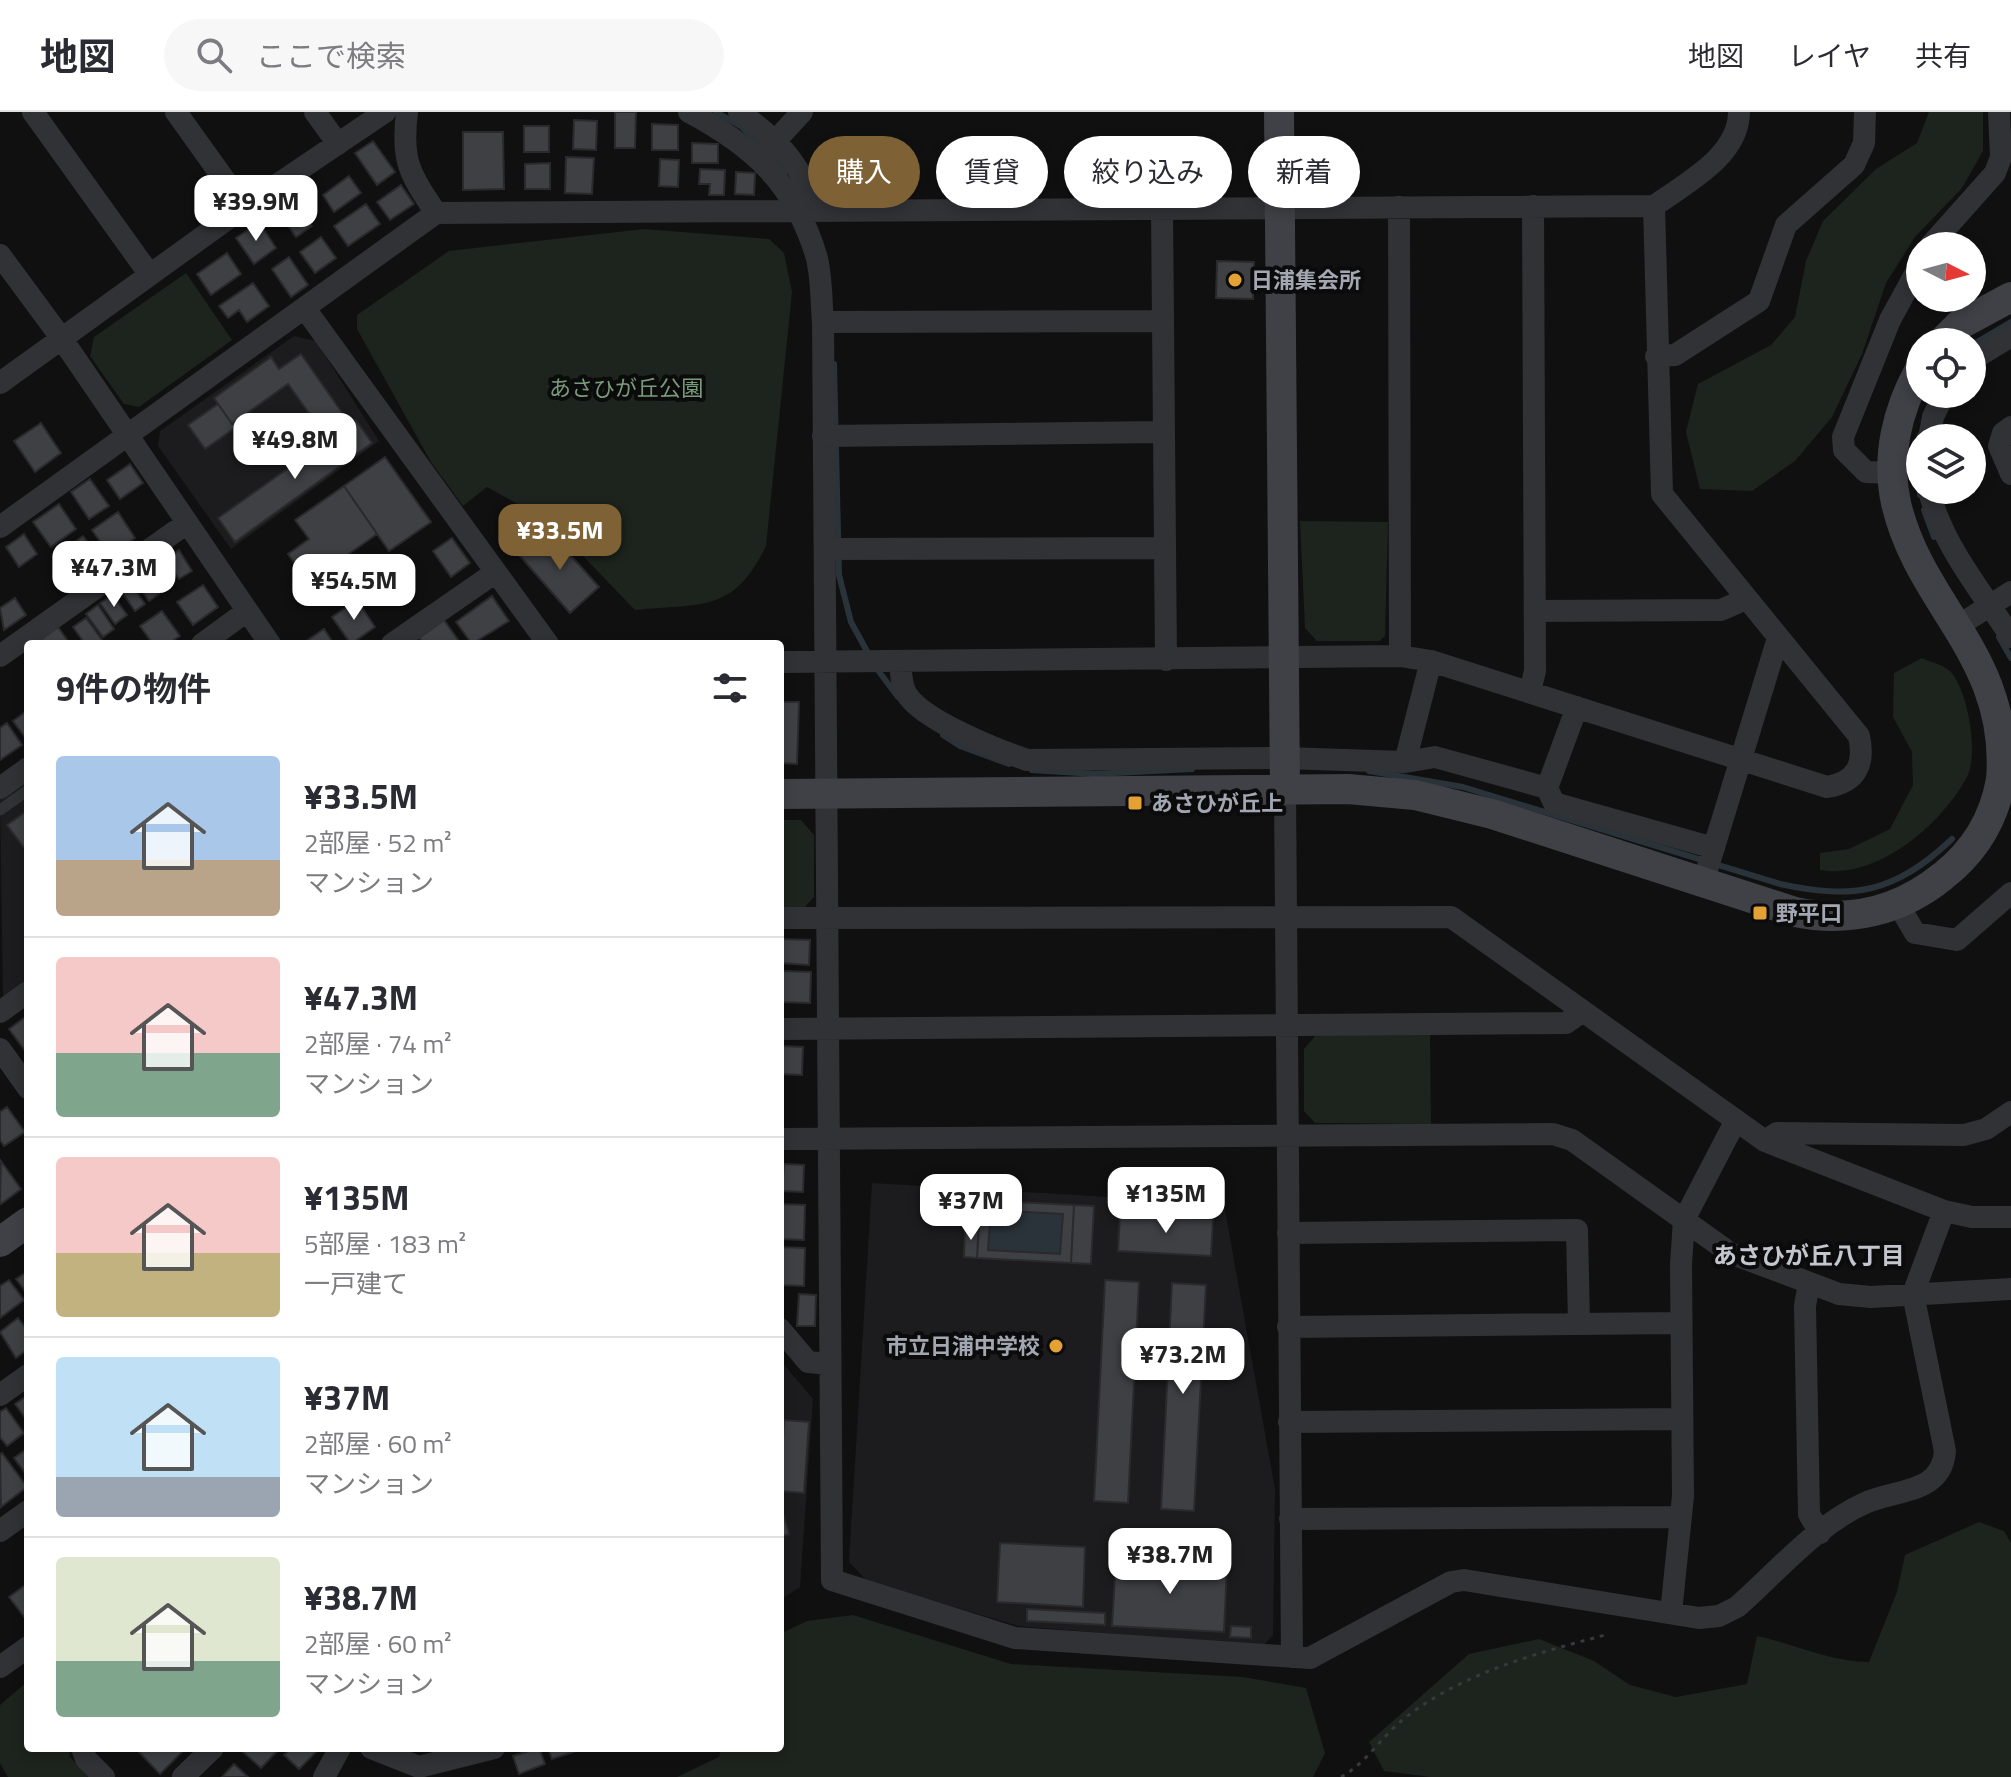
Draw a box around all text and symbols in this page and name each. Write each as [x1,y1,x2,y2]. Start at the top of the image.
search box [164,19,724,91]
text: 地図 [40,27,116,85]
icon: search [192,33,236,77]
text: ここで検索 [256,33,406,79]
text: 地図 [1688,34,1744,77]
text: レイヤ [1788,34,1871,77]
text: 共有 [1915,34,1971,77]
chip: 購入 [808,136,920,208]
chip: 賃貸 [936,136,1048,208]
chip: 絞り込み [1064,136,1232,208]
chip: 新着 [1248,136,1360,208]
pin: ¥39.9M [191,175,321,243]
text: ¥39.9M [212,181,300,220]
north arrow [1906,232,1986,312]
map controls [1906,232,1986,504]
place label: 日浦集会所 [1251,263,1361,297]
marker: 日浦集会所 [1226,271,1244,289]
button: locate [1906,328,1986,408]
park label: あさひが丘公園 [549,371,703,405]
pin: ¥49.8M [230,413,360,481]
text: ¥49.8M [251,419,339,458]
button: layers [1906,424,1986,504]
pin: ¥33.5M [495,504,625,572]
text: ¥33.5M [516,510,604,549]
pin: ¥47.3M [49,541,179,609]
text: ¥47.3M [70,547,158,586]
pin: ¥54.5M [289,554,419,622]
text: ¥54.5M [310,560,398,599]
text: 9件の物件 [56,662,211,714]
icon: filters [708,666,752,710]
text: ¥33.5M [304,770,418,822]
place label: あさひが丘上 [1151,786,1283,820]
icon: home [120,788,216,884]
marker: あさひが丘上 [1126,794,1144,812]
text: 2部屋 · 52 m² [304,823,452,862]
text: マンション [304,863,434,902]
place label: 野平口 [1776,896,1842,930]
marker: 野平口 [1751,904,1769,922]
text: ¥47.3M [304,971,418,1023]
icon: home [120,989,216,1085]
text: 2部屋 · 74 m² [304,1024,452,1063]
text: マンション [304,1064,434,1103]
pin: ¥135M [1110,1167,1222,1235]
text: ¥135M [304,1171,409,1223]
text: ¥135M [1126,1173,1206,1212]
pin: ¥37M [924,1174,1018,1242]
text: ¥37M [938,1180,1004,1219]
icon: home [120,1189,216,1285]
text: 5部屋 · 183 m² [304,1224,466,1263]
district label: あさひが丘八丁目 [1713,1237,1905,1273]
text: 一戸建て [304,1264,408,1303]
pin: ¥73.2M [1118,1328,1248,1396]
place label: 市立日浦中学校 [886,1329,1040,1363]
text: ¥73.2M [1139,1334,1227,1373]
marker: 市立日浦中学校 [1047,1337,1065,1355]
text: ¥37M [304,1371,390,1423]
icon: home [120,1389,216,1485]
text: 2部屋 · 60 m² [304,1424,452,1463]
text: マンション [304,1464,434,1503]
pin: ¥38.7M [1105,1528,1235,1596]
text: ¥38.7M [1126,1534,1214,1573]
text: ¥38.7M [304,1571,418,1623]
icon: home [120,1589,216,1685]
text: 2部屋 · 60 m² [304,1624,452,1663]
text: マンション [304,1664,434,1703]

